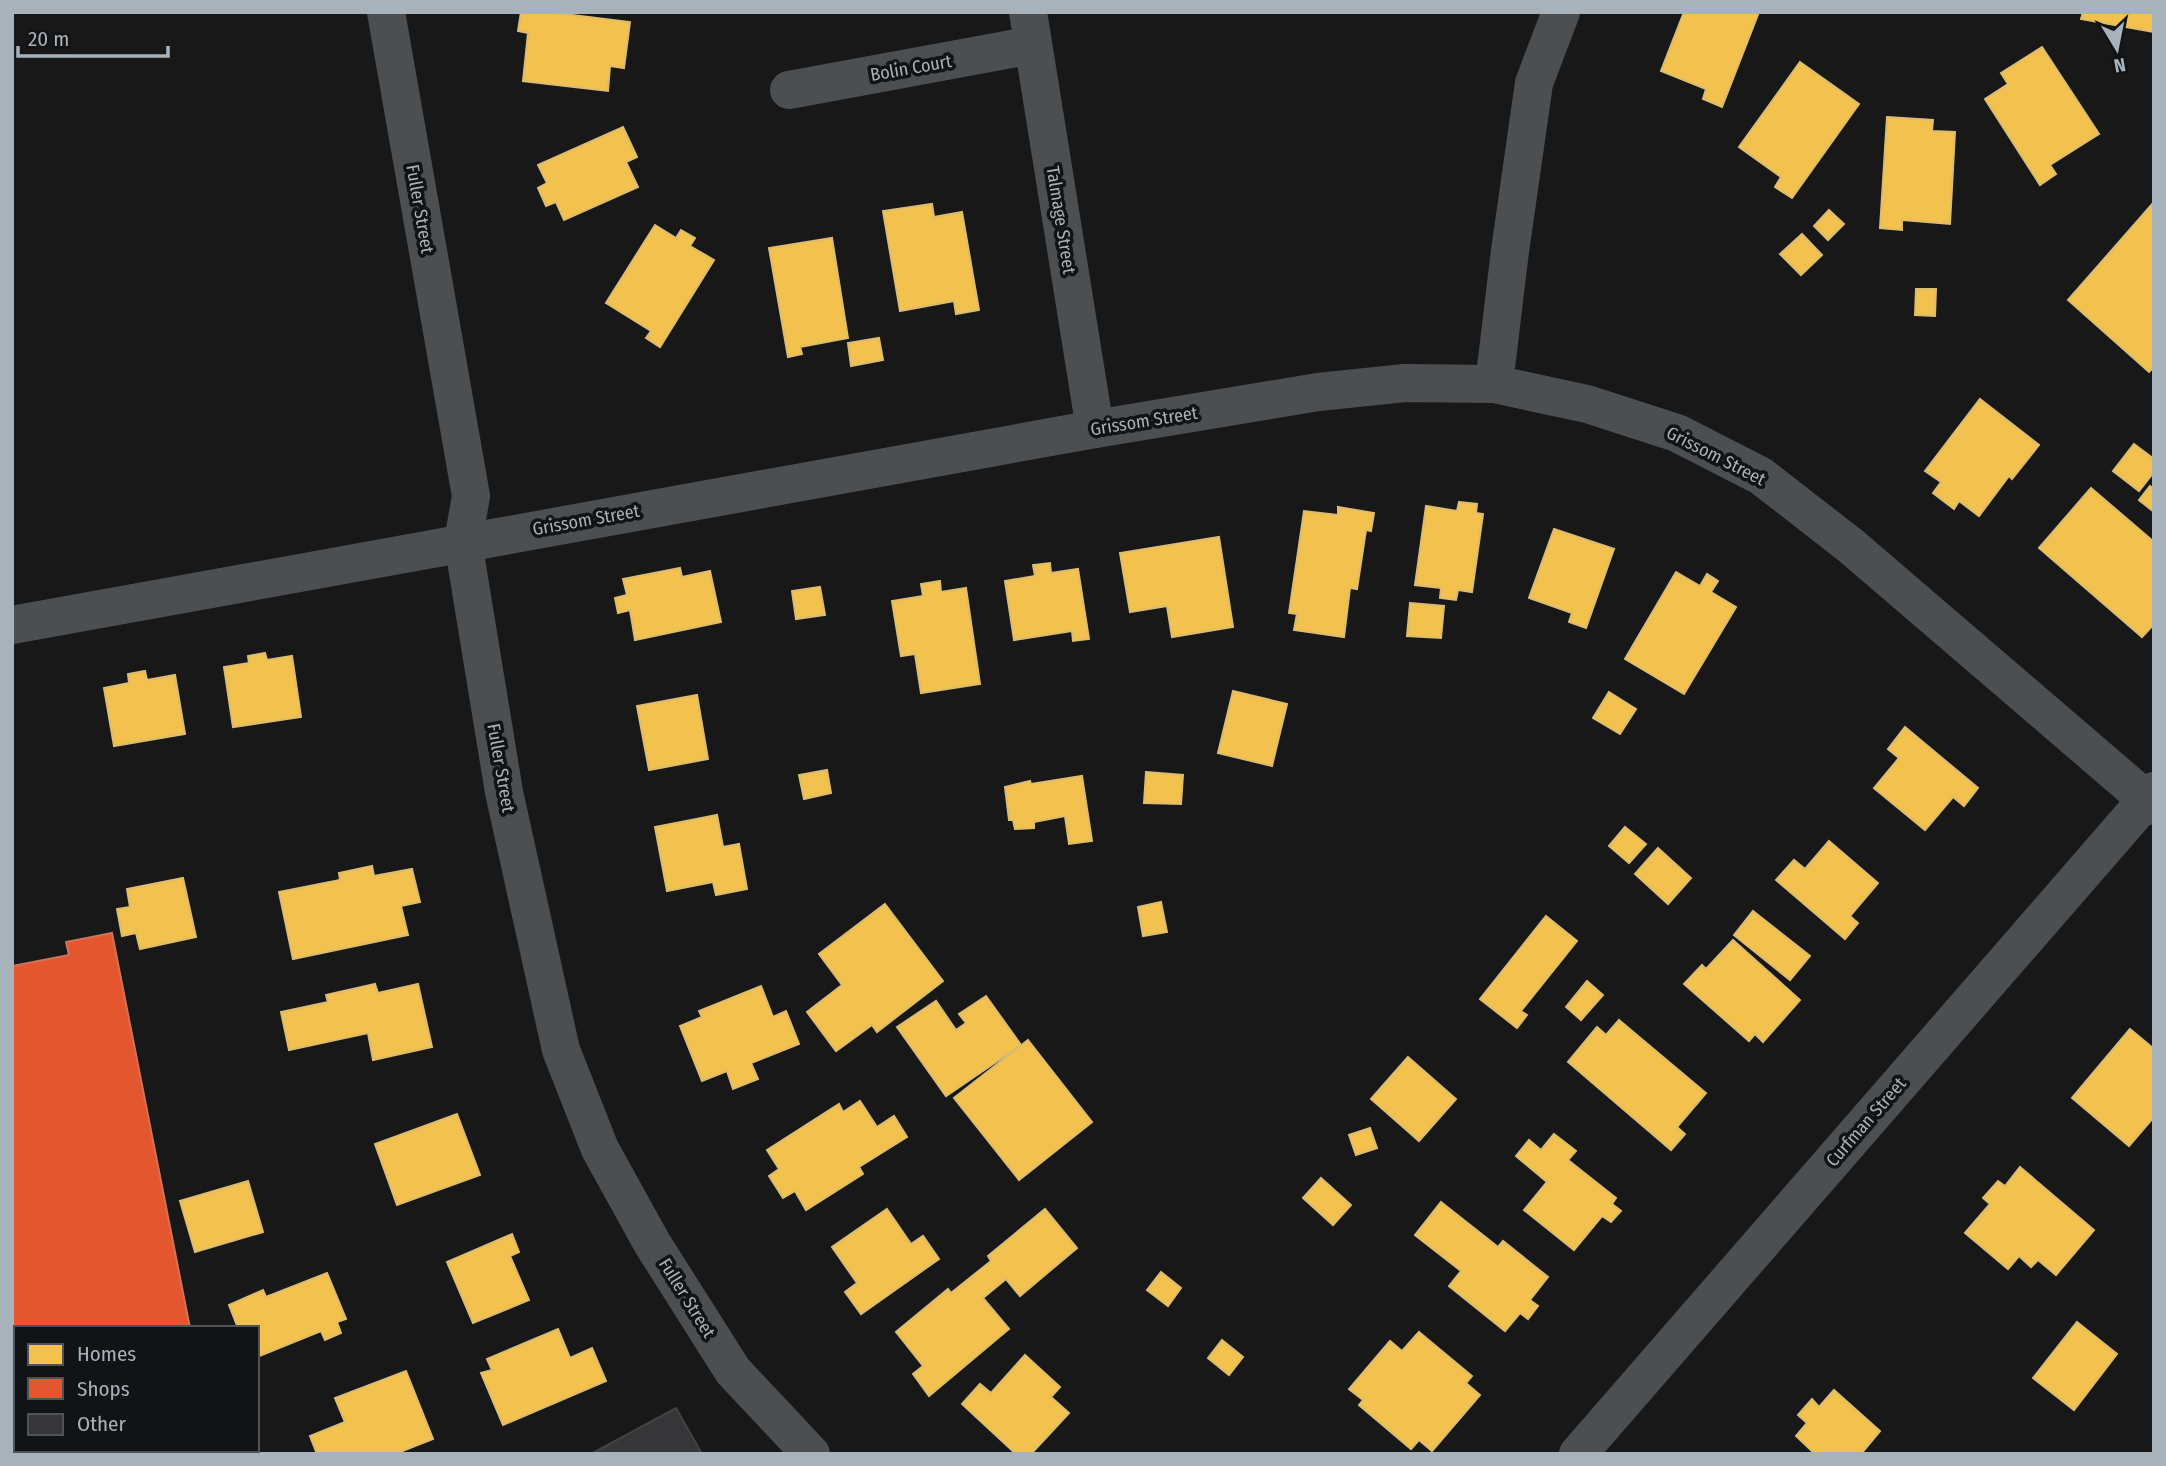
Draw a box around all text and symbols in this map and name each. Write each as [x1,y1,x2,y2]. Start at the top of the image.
scale bar [18,14,168,58]
north arrow [2082,14,2152,84]
text: 20 m [28,26,69,52]
street label: Bolin Court [869,50,953,86]
text: N [2112,53,2127,78]
street label: Fuller Street [401,163,439,255]
street label: Talmage Street [1042,165,1080,276]
street label: Grissom Street [1089,402,1199,440]
street label: Grissom Street [1663,422,1769,490]
street label: Grissom Street [531,500,641,540]
street label: Fuller Street [482,722,520,814]
street label: Curfman Street [1821,1073,1911,1171]
street label: Fuller Street [654,1254,720,1342]
legend [14,1326,259,1452]
text: Homes [77,1341,136,1367]
text: Shops [77,1376,130,1402]
text: Other [77,1411,126,1437]

